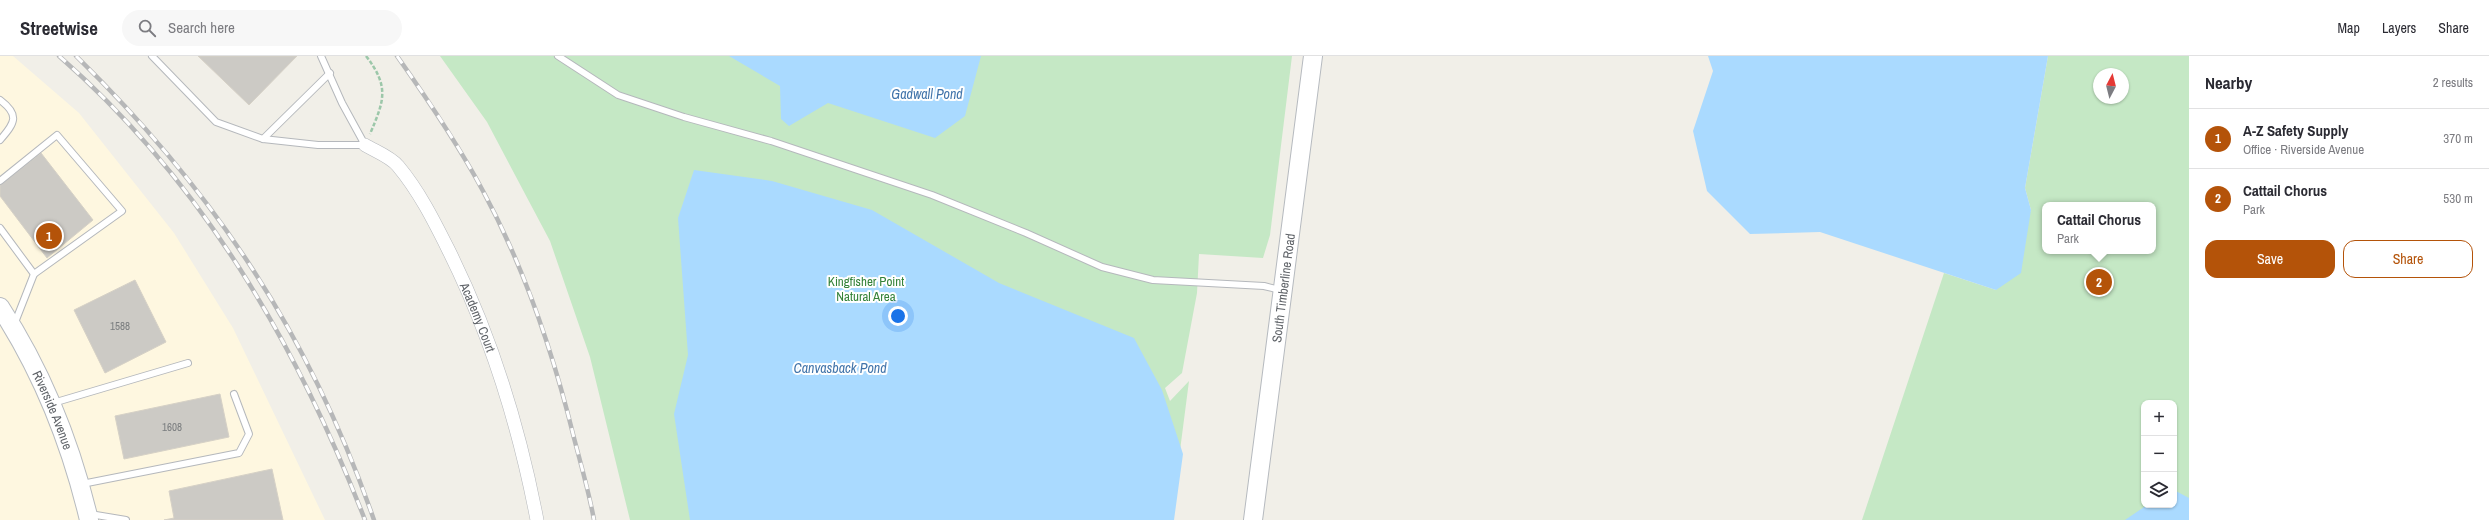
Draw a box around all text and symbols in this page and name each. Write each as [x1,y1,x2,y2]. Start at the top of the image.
search box [122,10,402,46]
text: Streetwise [20,15,98,41]
icon: search [136,17,158,39]
text: Search here [168,17,235,38]
text: Map [2338,19,2360,37]
text: Layers [2382,19,2416,37]
text: Share [2438,19,2469,37]
north arrow [2093,68,2129,104]
text: Nearby [2205,71,2252,94]
text: 2 results [2433,74,2473,91]
water label: Gadwall Pond [891,85,963,103]
text: A-Z Safety Supply [2243,120,2348,141]
text: 1 [2215,130,2221,147]
text: 370 m [2443,130,2473,147]
text: Office · Riverside Avenue [2243,141,2364,158]
text: Cattail Chorus [2243,180,2327,201]
text: 2 [2215,190,2221,207]
text: 530 m [2443,190,2473,207]
text: Park [2243,201,2265,218]
popup [2042,202,2156,254]
text: Cattail Chorus [2057,209,2141,230]
pin: 1 [36,221,62,251]
text: Park [2057,230,2079,247]
street label: South Timberline Road [1268,232,1298,344]
button: Save [2205,240,2335,278]
button: Share [2343,240,2473,278]
pin: 2 [2086,267,2112,297]
park label: Kingfisher Point Natural Area [828,273,904,305]
street label: Academy Court [456,279,500,354]
your location [888,306,908,326]
house number: 1588 [110,319,130,333]
water label: Canvasback Pond [793,359,887,377]
street label: Riverside Avenue [29,368,77,452]
map controls [2141,400,2177,508]
button: + [2141,400,2177,436]
house number: 1608 [162,420,182,434]
button: − [2141,436,2177,472]
button: layers [2141,472,2177,508]

